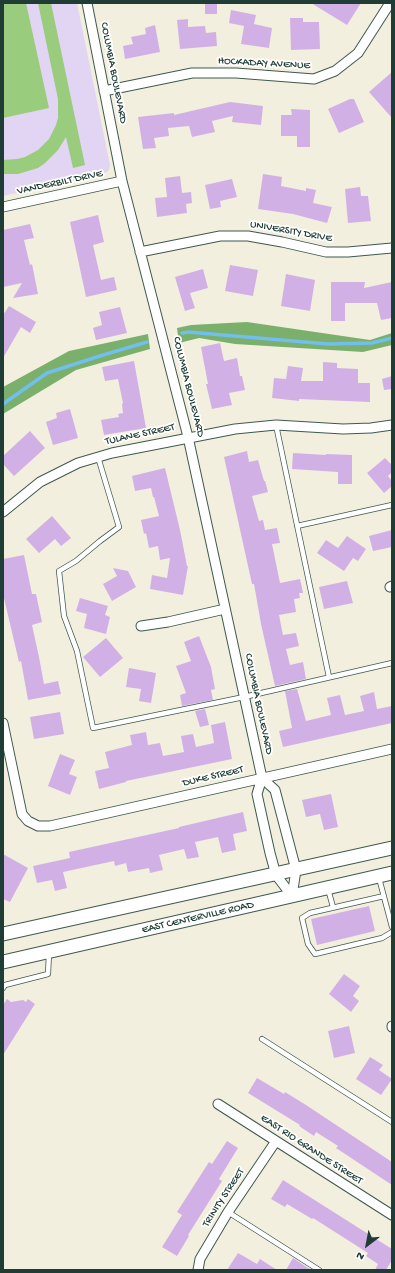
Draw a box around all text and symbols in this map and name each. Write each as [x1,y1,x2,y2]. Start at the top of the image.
street label: COLUMBIA BOULEVARD [97,21,129,125]
street label: HOCKADAY AVENUE [217,55,311,73]
street label: VANDERBILT DRIVE [16,167,104,199]
street label: UNIVERSITY DRIVE [249,218,333,246]
street label: COLUMBIA BOULEVARD [169,335,207,439]
street label: TULANE STREET [104,421,176,449]
street label: COLUMBIA BOULEVARD [241,652,275,756]
street label: DUKE STREET [181,764,245,790]
street label: EAST CENTERVILLE ROAD [141,899,255,937]
street label: EAST RIO GRANDE STREET [258,1112,364,1188]
street label: TRINITY STREET [200,1166,248,1230]
north arrow [347,1225,387,1265]
text: N [354,1248,367,1262]

